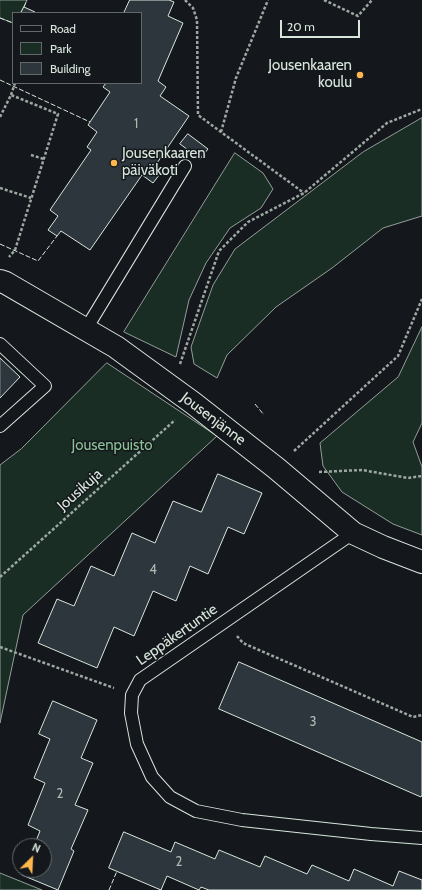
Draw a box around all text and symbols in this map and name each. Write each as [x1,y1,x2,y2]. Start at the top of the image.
legend [12,12,142,84]
scale bar [282,12,362,38]
text: 20 m [287,19,315,34]
text: Road [50,21,76,36]
text: Park [50,41,72,56]
place label: Jousenkaaren koulu [268,57,352,92]
text: Building [50,61,91,76]
marker: Jousenkaaren koulu [355,70,365,80]
house number: 1 [134,116,138,132]
place label: Jousenkaaren päiväkoti [122,145,206,180]
marker: Jousenkaaren päiväkoti [109,158,119,168]
street label: Jousenjänne [177,389,249,449]
park label: Jousenpuisto [72,437,152,455]
street label: Jousikuja [54,465,106,515]
house number: 4 [149,562,157,578]
street label: Leppäkertuntie [133,600,221,670]
house number: 3 [309,714,317,730]
house number: 2 [57,786,63,802]
north arrow [12,838,52,878]
text: N [30,840,43,856]
house number: 2 [176,854,182,870]

